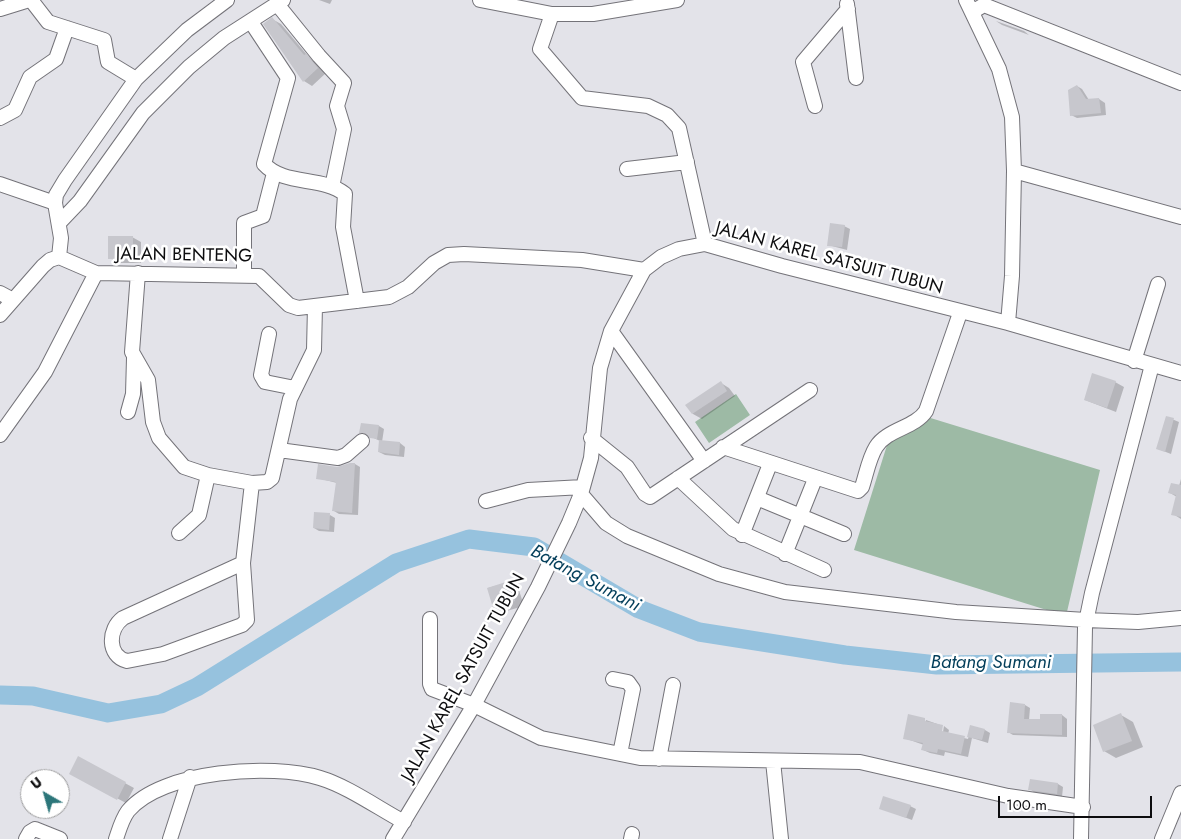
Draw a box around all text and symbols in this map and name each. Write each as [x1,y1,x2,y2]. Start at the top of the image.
street label: JALAN KAREL SATSUIT TUBUN [713,218,945,300]
street label: JALAN BENTENG [116,244,252,268]
water label: Batang Sumani [526,541,644,617]
street label: JALAN KAREL SATSUIT TUBUN [398,570,530,786]
water label: Batang Sumani [931,652,1051,674]
north arrow [20,769,70,819]
text: U [26,772,46,794]
scale bar [1001,786,1155,818]
text: 100 m [1006,794,1047,816]

